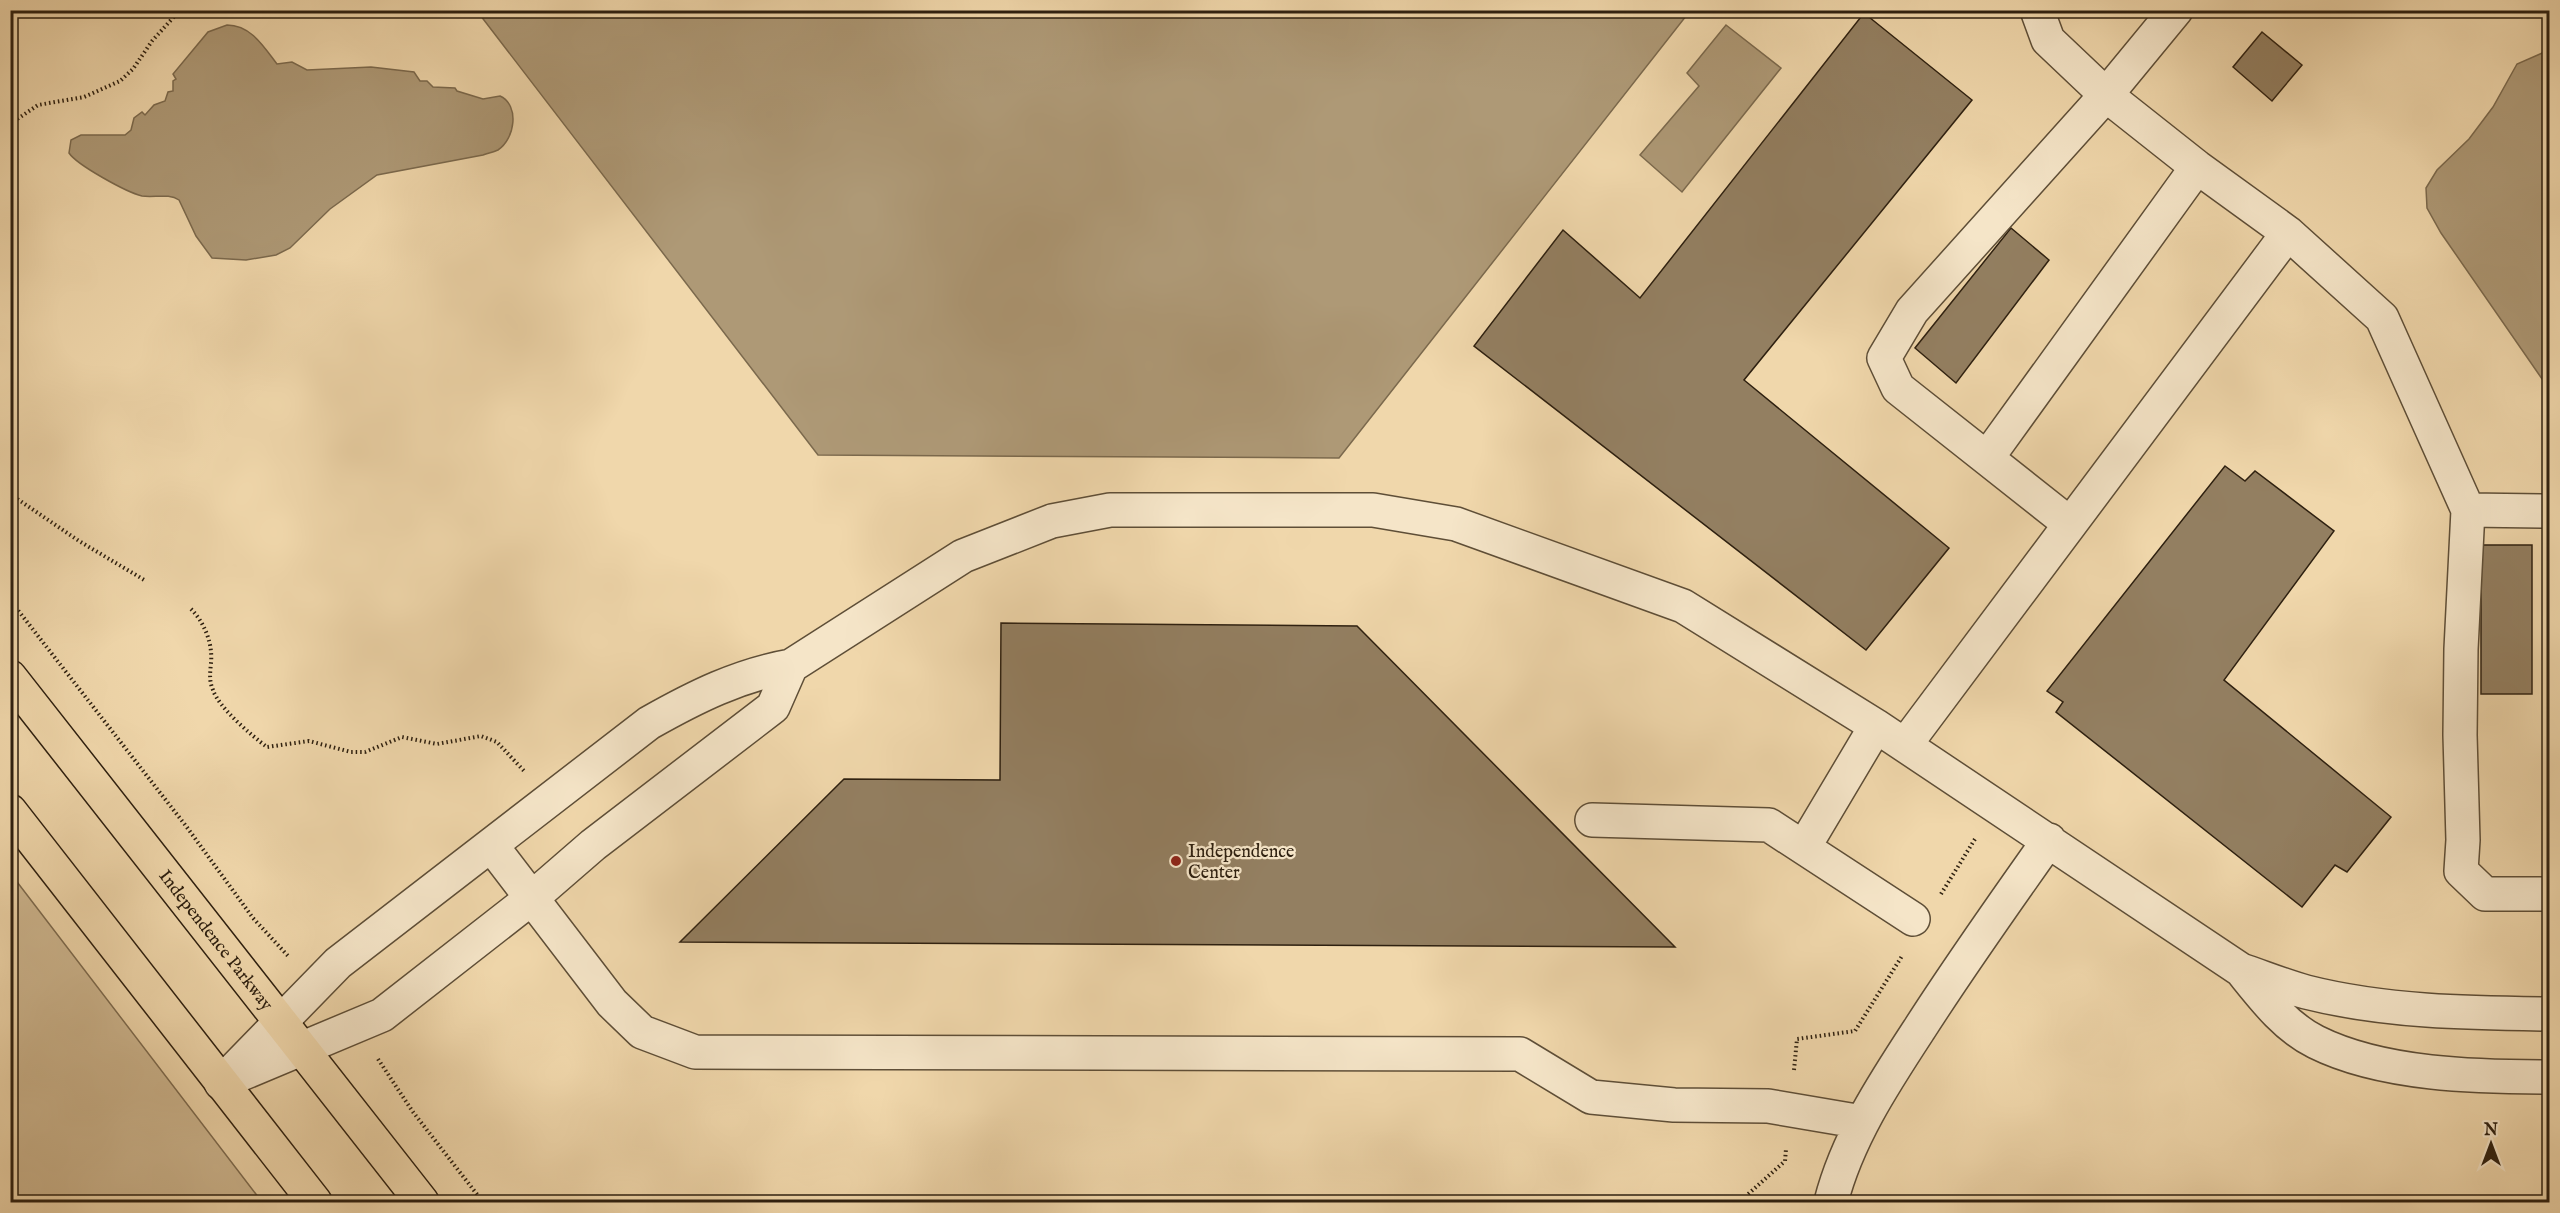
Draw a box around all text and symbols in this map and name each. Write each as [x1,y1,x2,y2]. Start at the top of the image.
place label: Independence Center [1188,841,1294,885]
marker: Independence Center [1169,854,1183,868]
street label: Independence Parkway [153,866,277,1016]
north arrow [2461,1114,2521,1174]
text: N [2483,1121,2498,1141]

